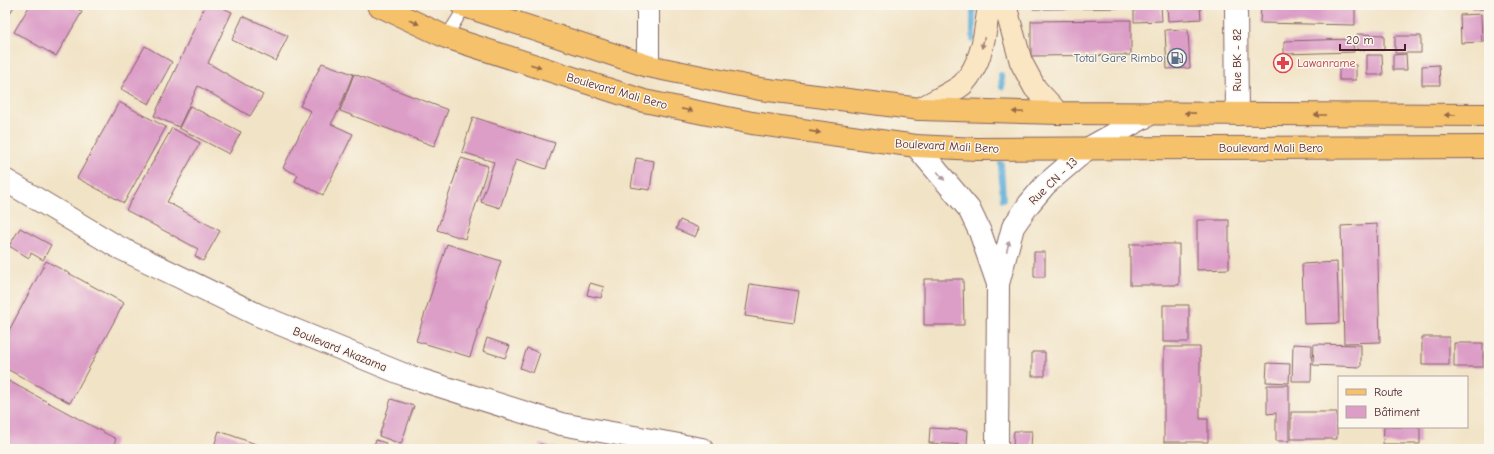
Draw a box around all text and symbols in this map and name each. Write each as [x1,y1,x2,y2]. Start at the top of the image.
one-way arrow [408,19,419,25]
scale bar [1340,26,1405,52]
street label: Rue BK - 82 [1230,29,1244,91]
text: 20 m [1346,33,1374,47]
one-way arrow [979,37,985,50]
fuel station icon: Total Gare Rimbo [1166,47,1188,69]
place label: Total Gare Rimbo [1074,51,1163,65]
pharmacy icon: Lawanrame [1272,52,1294,74]
place label: Lawanrame [1297,56,1355,70]
one-way arrow [530,63,542,69]
street label: Boulevard Mali Bero [565,70,669,112]
one-way arrow [681,107,693,113]
one-way arrow [1011,109,1024,115]
one-way arrow [1184,110,1196,117]
one-way arrow [1313,112,1326,118]
one-way arrow [1443,112,1456,118]
one-way arrow [809,129,821,135]
street label: Boulevard Mali Bero [895,136,999,156]
street label: Boulevard Mali Bero [1219,141,1323,155]
street label: Rue CN - 13 [1026,154,1080,208]
one-way arrow [937,171,946,181]
one-way arrow [1005,240,1011,252]
street label: Boulevard Akazama [291,324,389,374]
legend [1338,376,1468,428]
text: Route [1374,385,1403,399]
text: Bâtiment [1374,405,1420,419]

